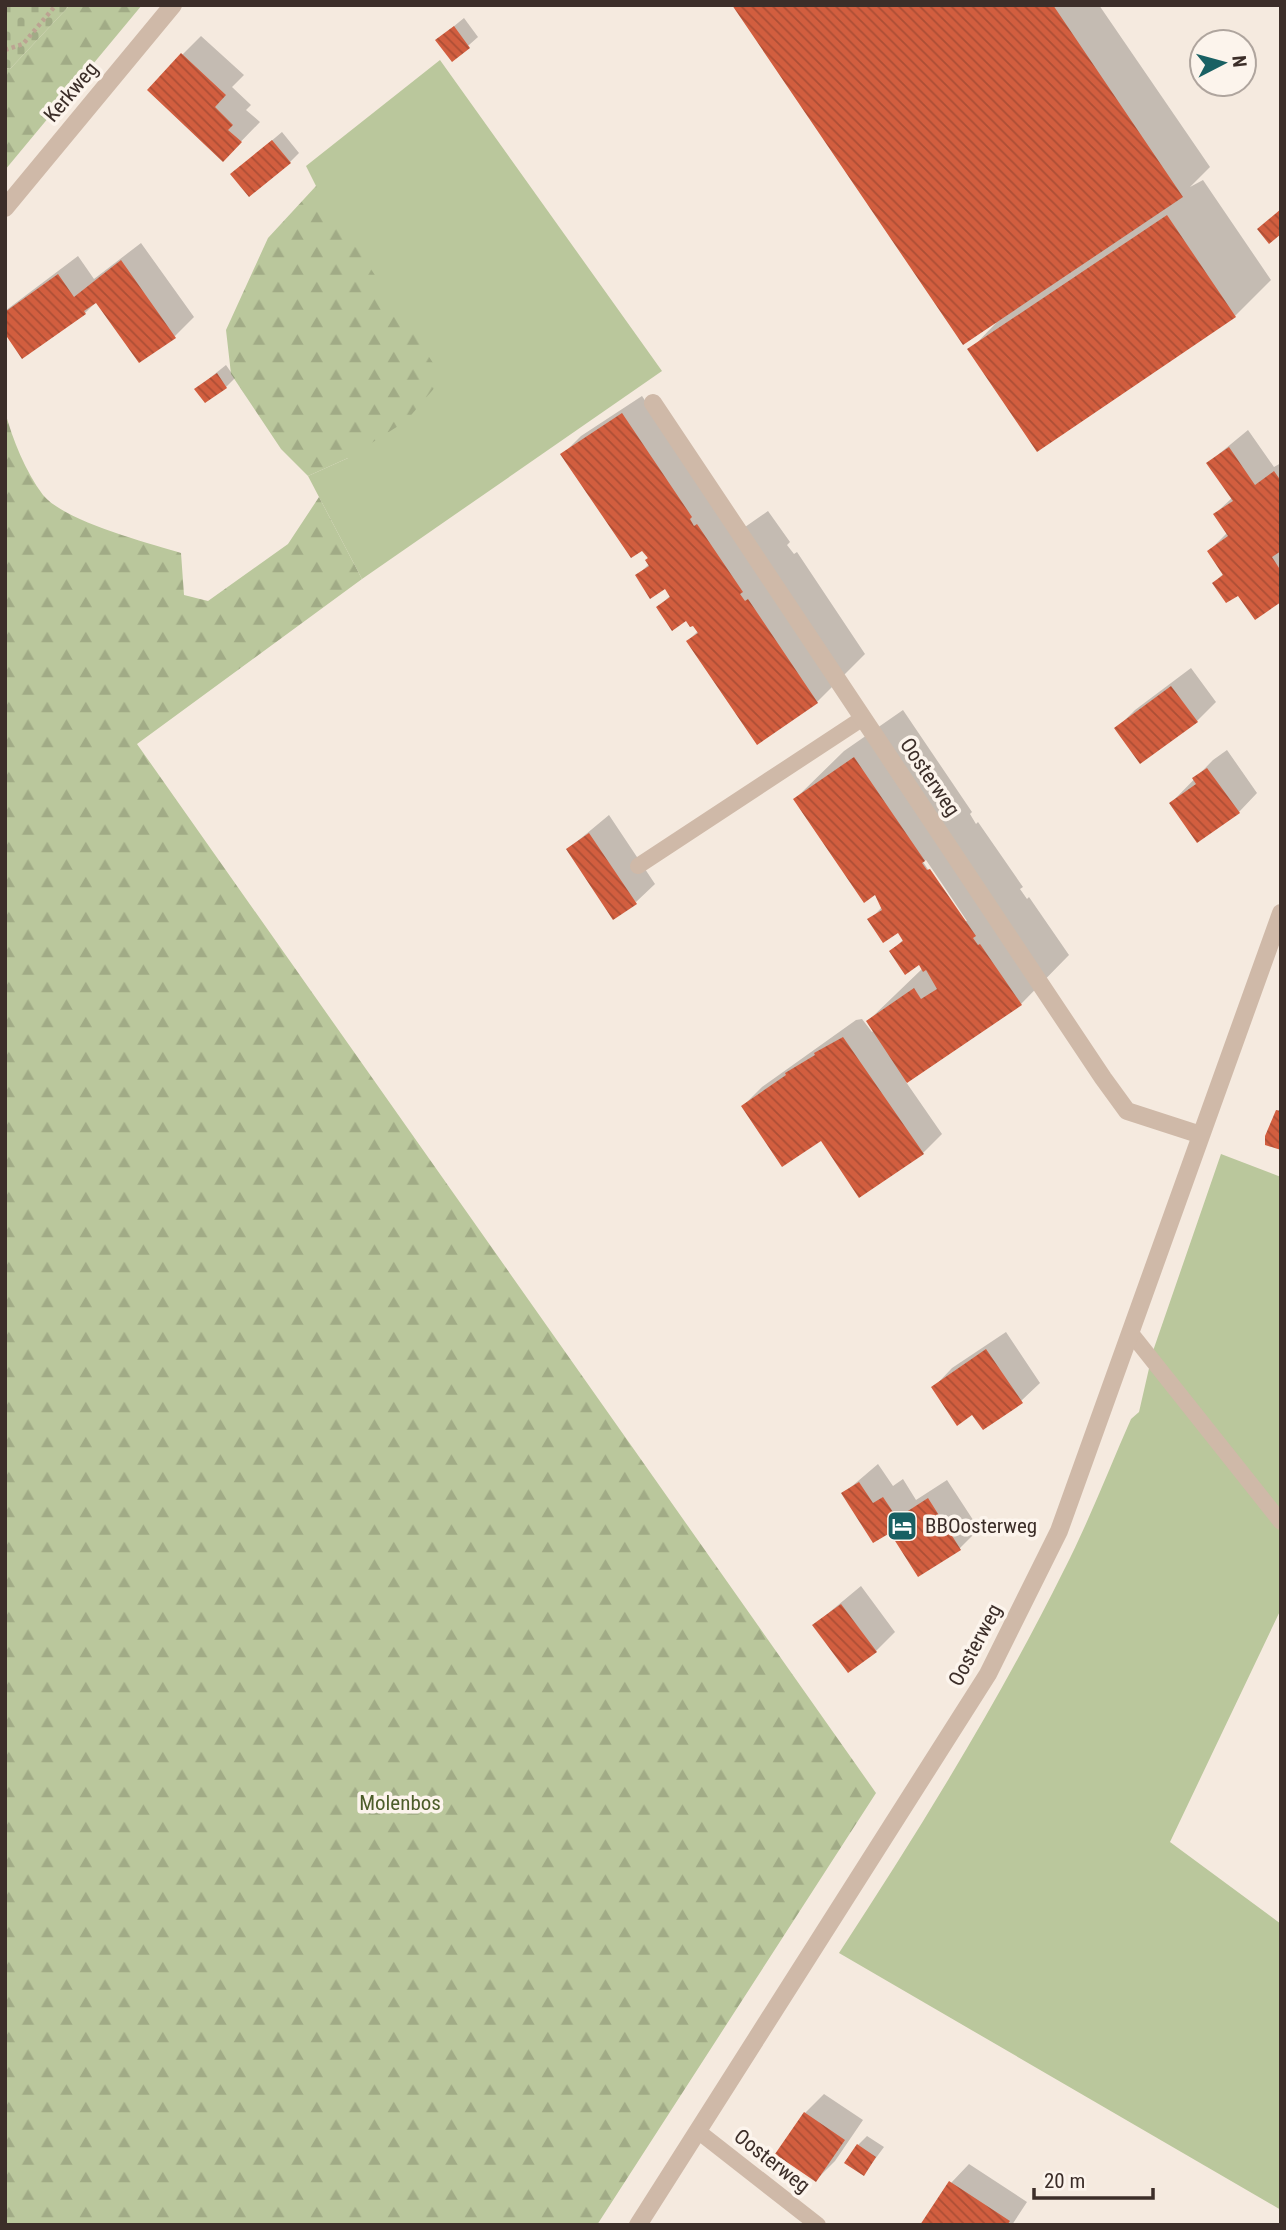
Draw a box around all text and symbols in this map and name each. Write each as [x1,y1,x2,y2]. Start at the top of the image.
north arrow [1188,28,1258,98]
text: N [1227,54,1251,68]
street label: Kerkweg [39,57,103,127]
street label: Oosterweg [895,733,965,821]
hotel icon: BBOosterweg [885,1509,919,1543]
place label: BBOosterweg [925,1514,1037,1538]
street label: Oosterweg [943,1600,1007,1690]
park label: Molenbos [359,1791,441,1815]
street label: Oosterweg [729,2124,815,2198]
scale bar [1034,2156,1153,2200]
text: 20 m [1044,2169,1085,2193]

